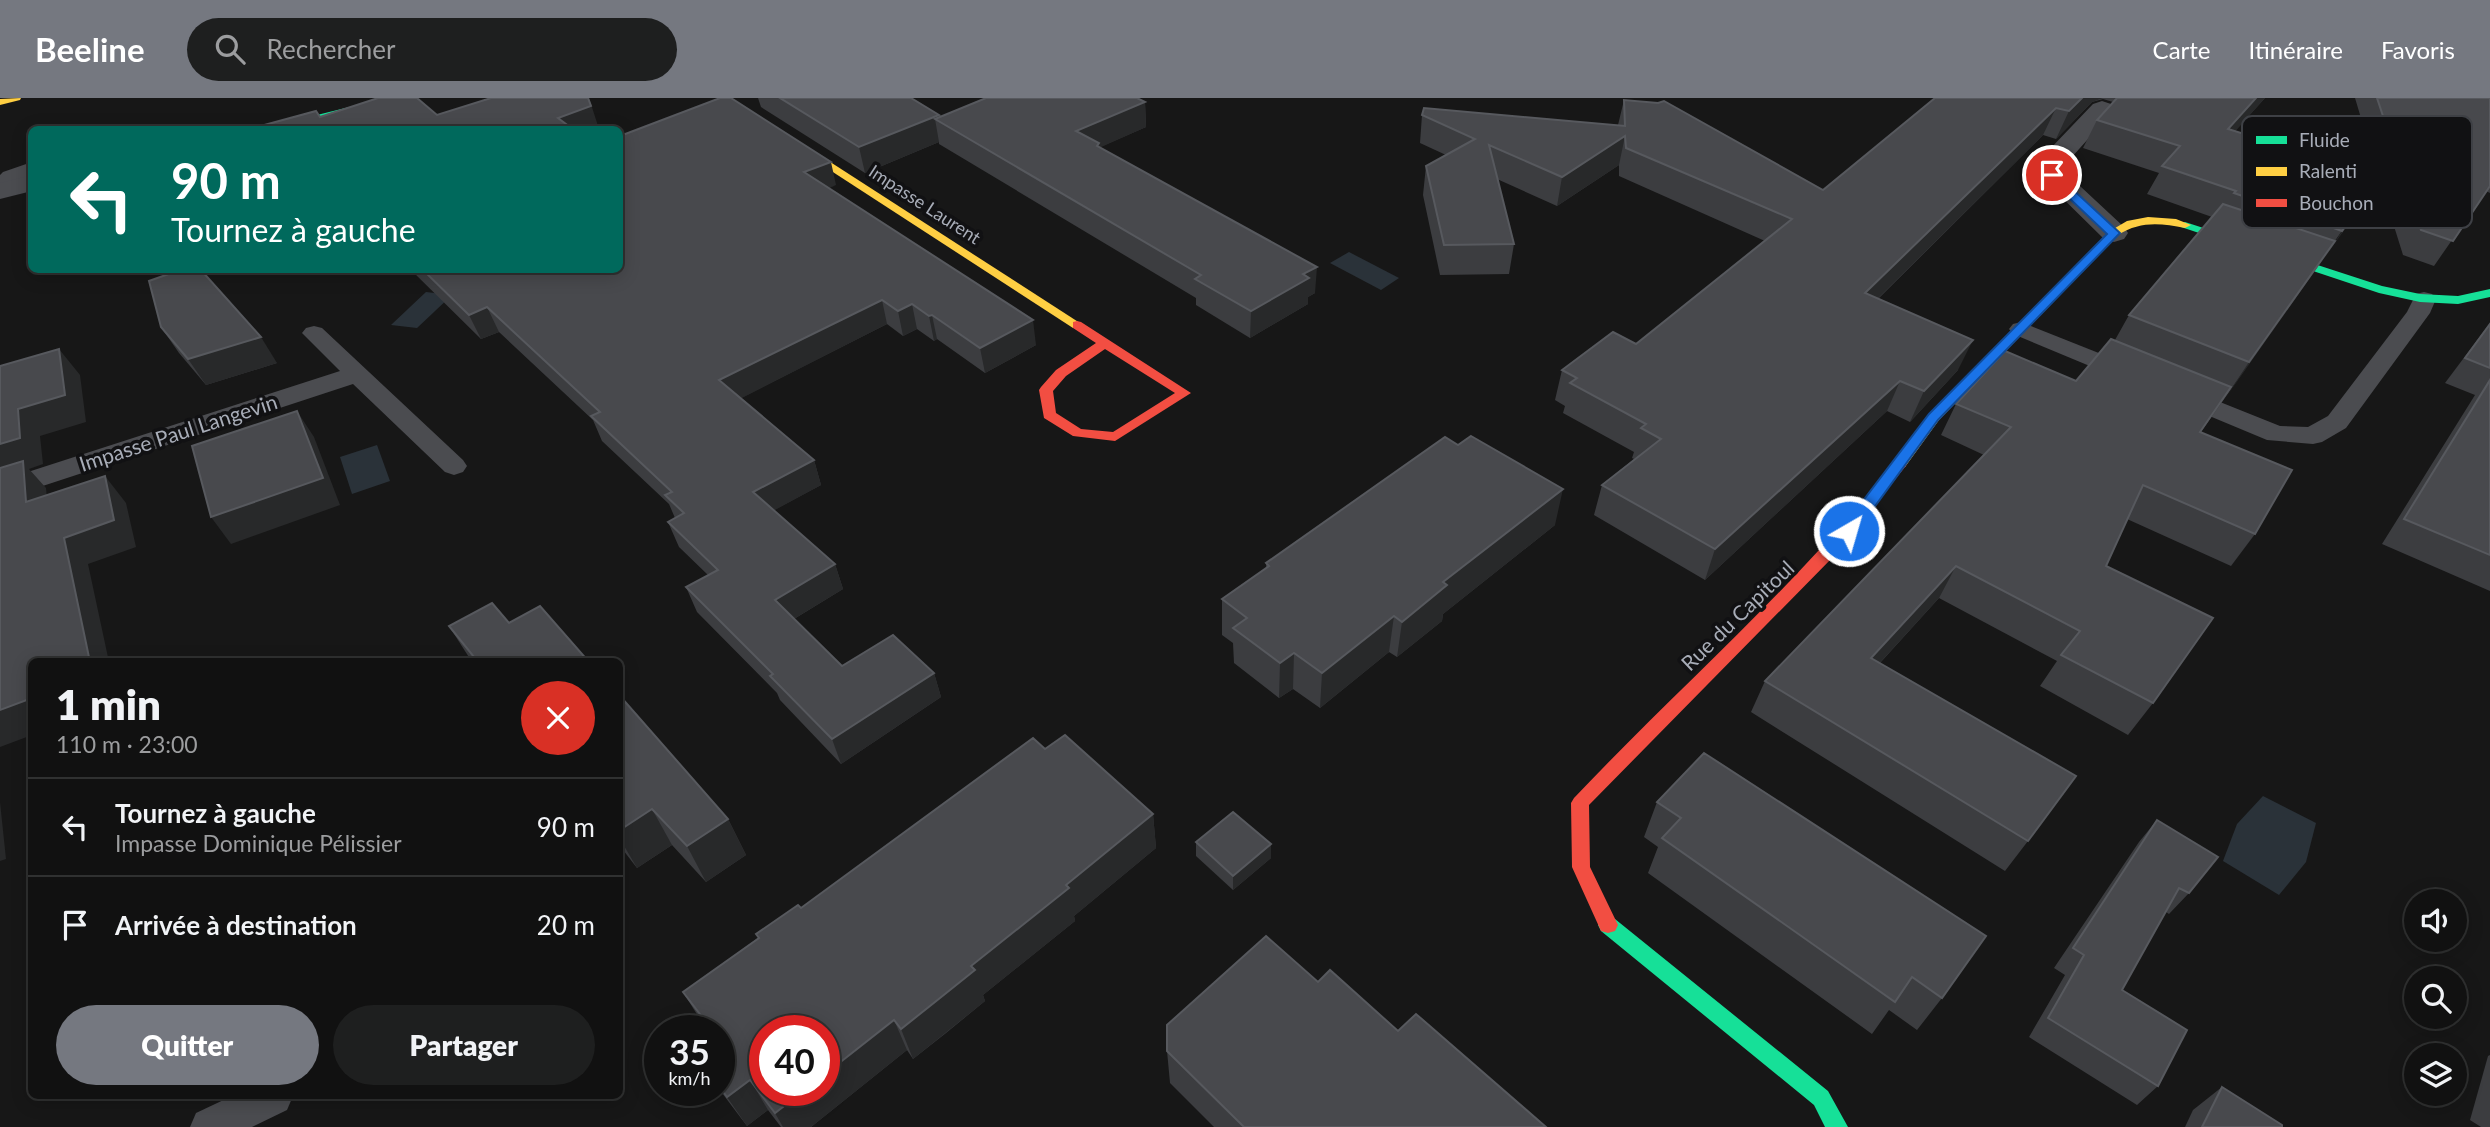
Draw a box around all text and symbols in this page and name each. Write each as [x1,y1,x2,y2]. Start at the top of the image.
search box [187,18,677,81]
text: Beeline [35,29,145,69]
icon: search [211,30,249,68]
text: Rechercher [267,33,395,65]
text: Carte [2153,35,2211,64]
text: Itinéraire [2249,35,2343,64]
text: Favoris [2381,35,2455,64]
legend [2242,116,2472,228]
text: Fluide [2299,128,2350,151]
pin [2022,145,2082,205]
text: 90 m [171,151,281,209]
icon: left [56,154,147,245]
icon: arrive [2033,156,2071,194]
text: Ralenti [2299,159,2357,182]
street label: Impasse Laurent [865,160,985,249]
text: Bouchon [2299,191,2374,214]
text: Tournez à gauche [171,210,416,249]
street label: Impasse Paul Langevin [76,388,280,476]
position arrow [1812,494,1886,568]
street label: Rue du Capitoul [1675,555,1799,675]
text: 1 min [56,679,161,729]
button: close [521,681,595,755]
text: 110 m · 23:00 [56,730,198,758]
text: Tournez à gauche [115,797,316,829]
icon: left [56,808,94,846]
text: 90 m [537,811,595,843]
text: Impasse Dominique Pélissier [115,829,402,857]
map controls [2404,889,2467,1106]
button: sound [2404,889,2467,952]
icon: arrive [56,906,94,944]
text: Arrivée à destination [115,909,357,941]
text: 20 m [537,909,595,941]
button: search [2404,966,2467,1029]
button: Quitter [56,1005,319,1085]
button: Partager [333,1005,595,1085]
speed limit sign: 40 [749,1015,840,1106]
text: 35 [669,1030,710,1072]
button: layers [2404,1043,2467,1106]
text: km/h [668,1067,711,1089]

